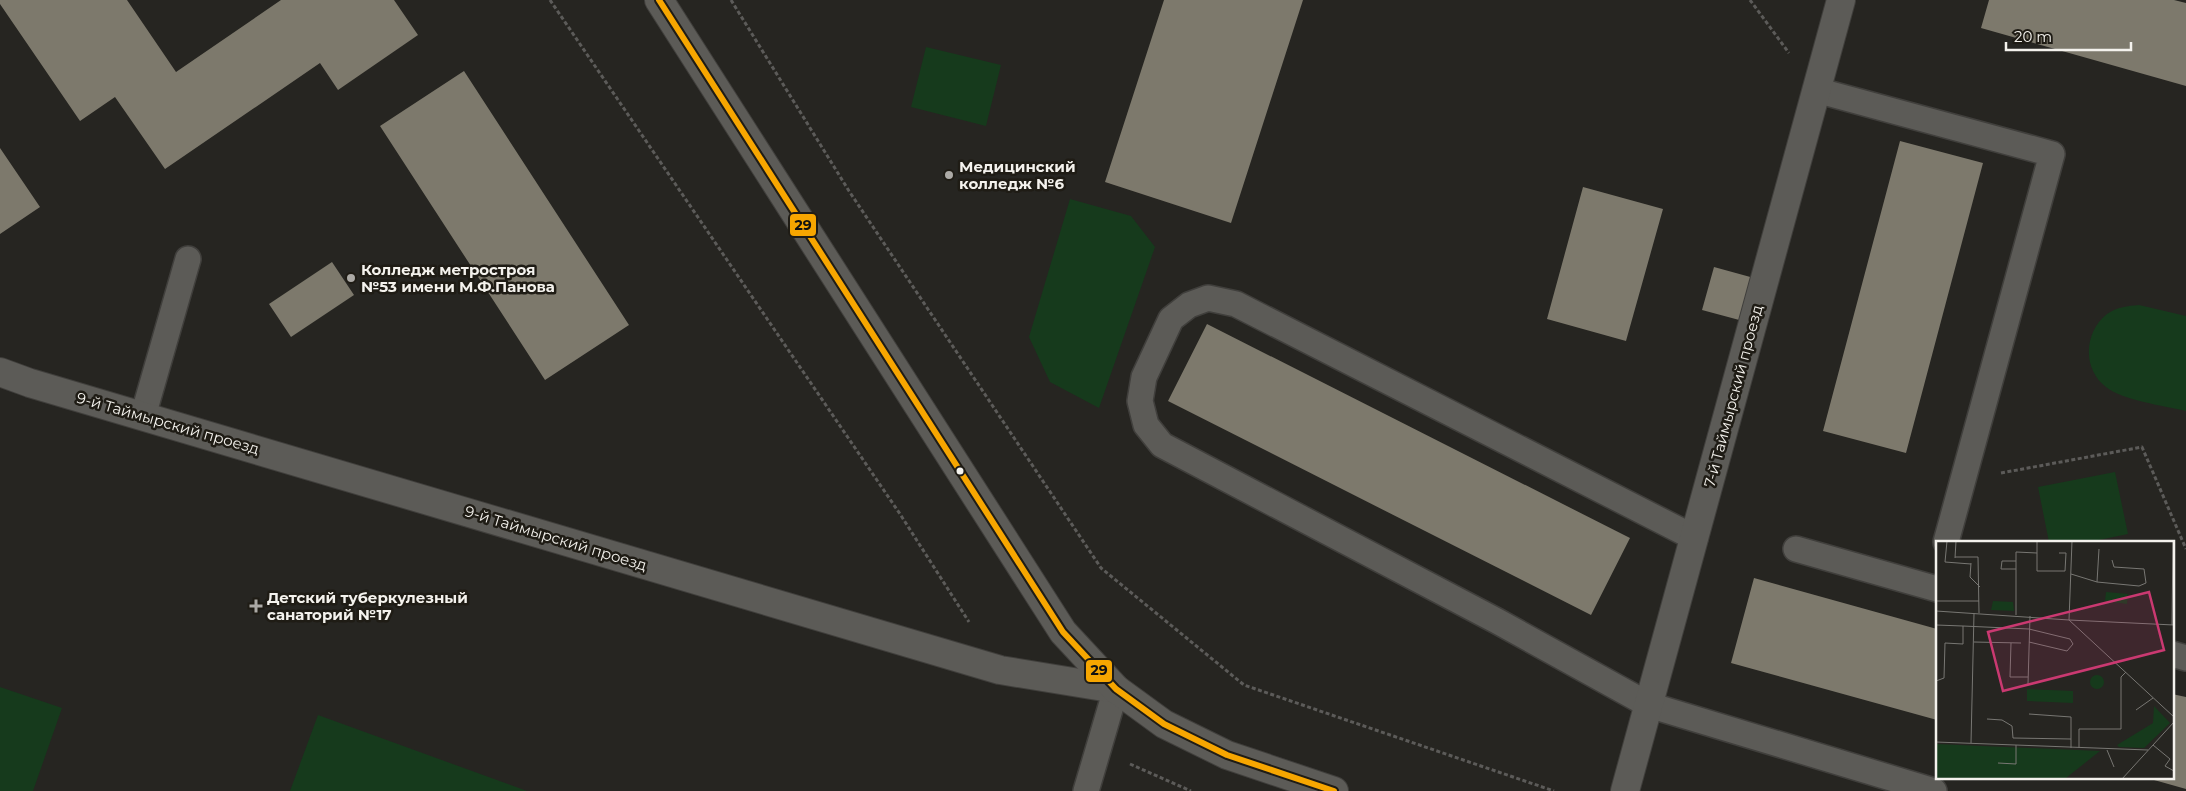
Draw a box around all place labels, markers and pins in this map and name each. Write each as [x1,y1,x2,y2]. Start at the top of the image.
place label: Медицинский колледж №6 [959,157,1076,193]
marker: Медицинский колледж №6 [943,169,955,181]
place label: Колледж метростроя №53 имени М.Ф.Панова [361,260,555,296]
marker: Колледж метростроя №53 имени М.Ф.Панова [345,272,357,284]
unlabelled marker [955,466,965,476]
place label: Детский туберкулезный санаторий №17 [267,588,468,624]
marker: Детский туберкулезный санаторий №17 [249,599,263,613]

